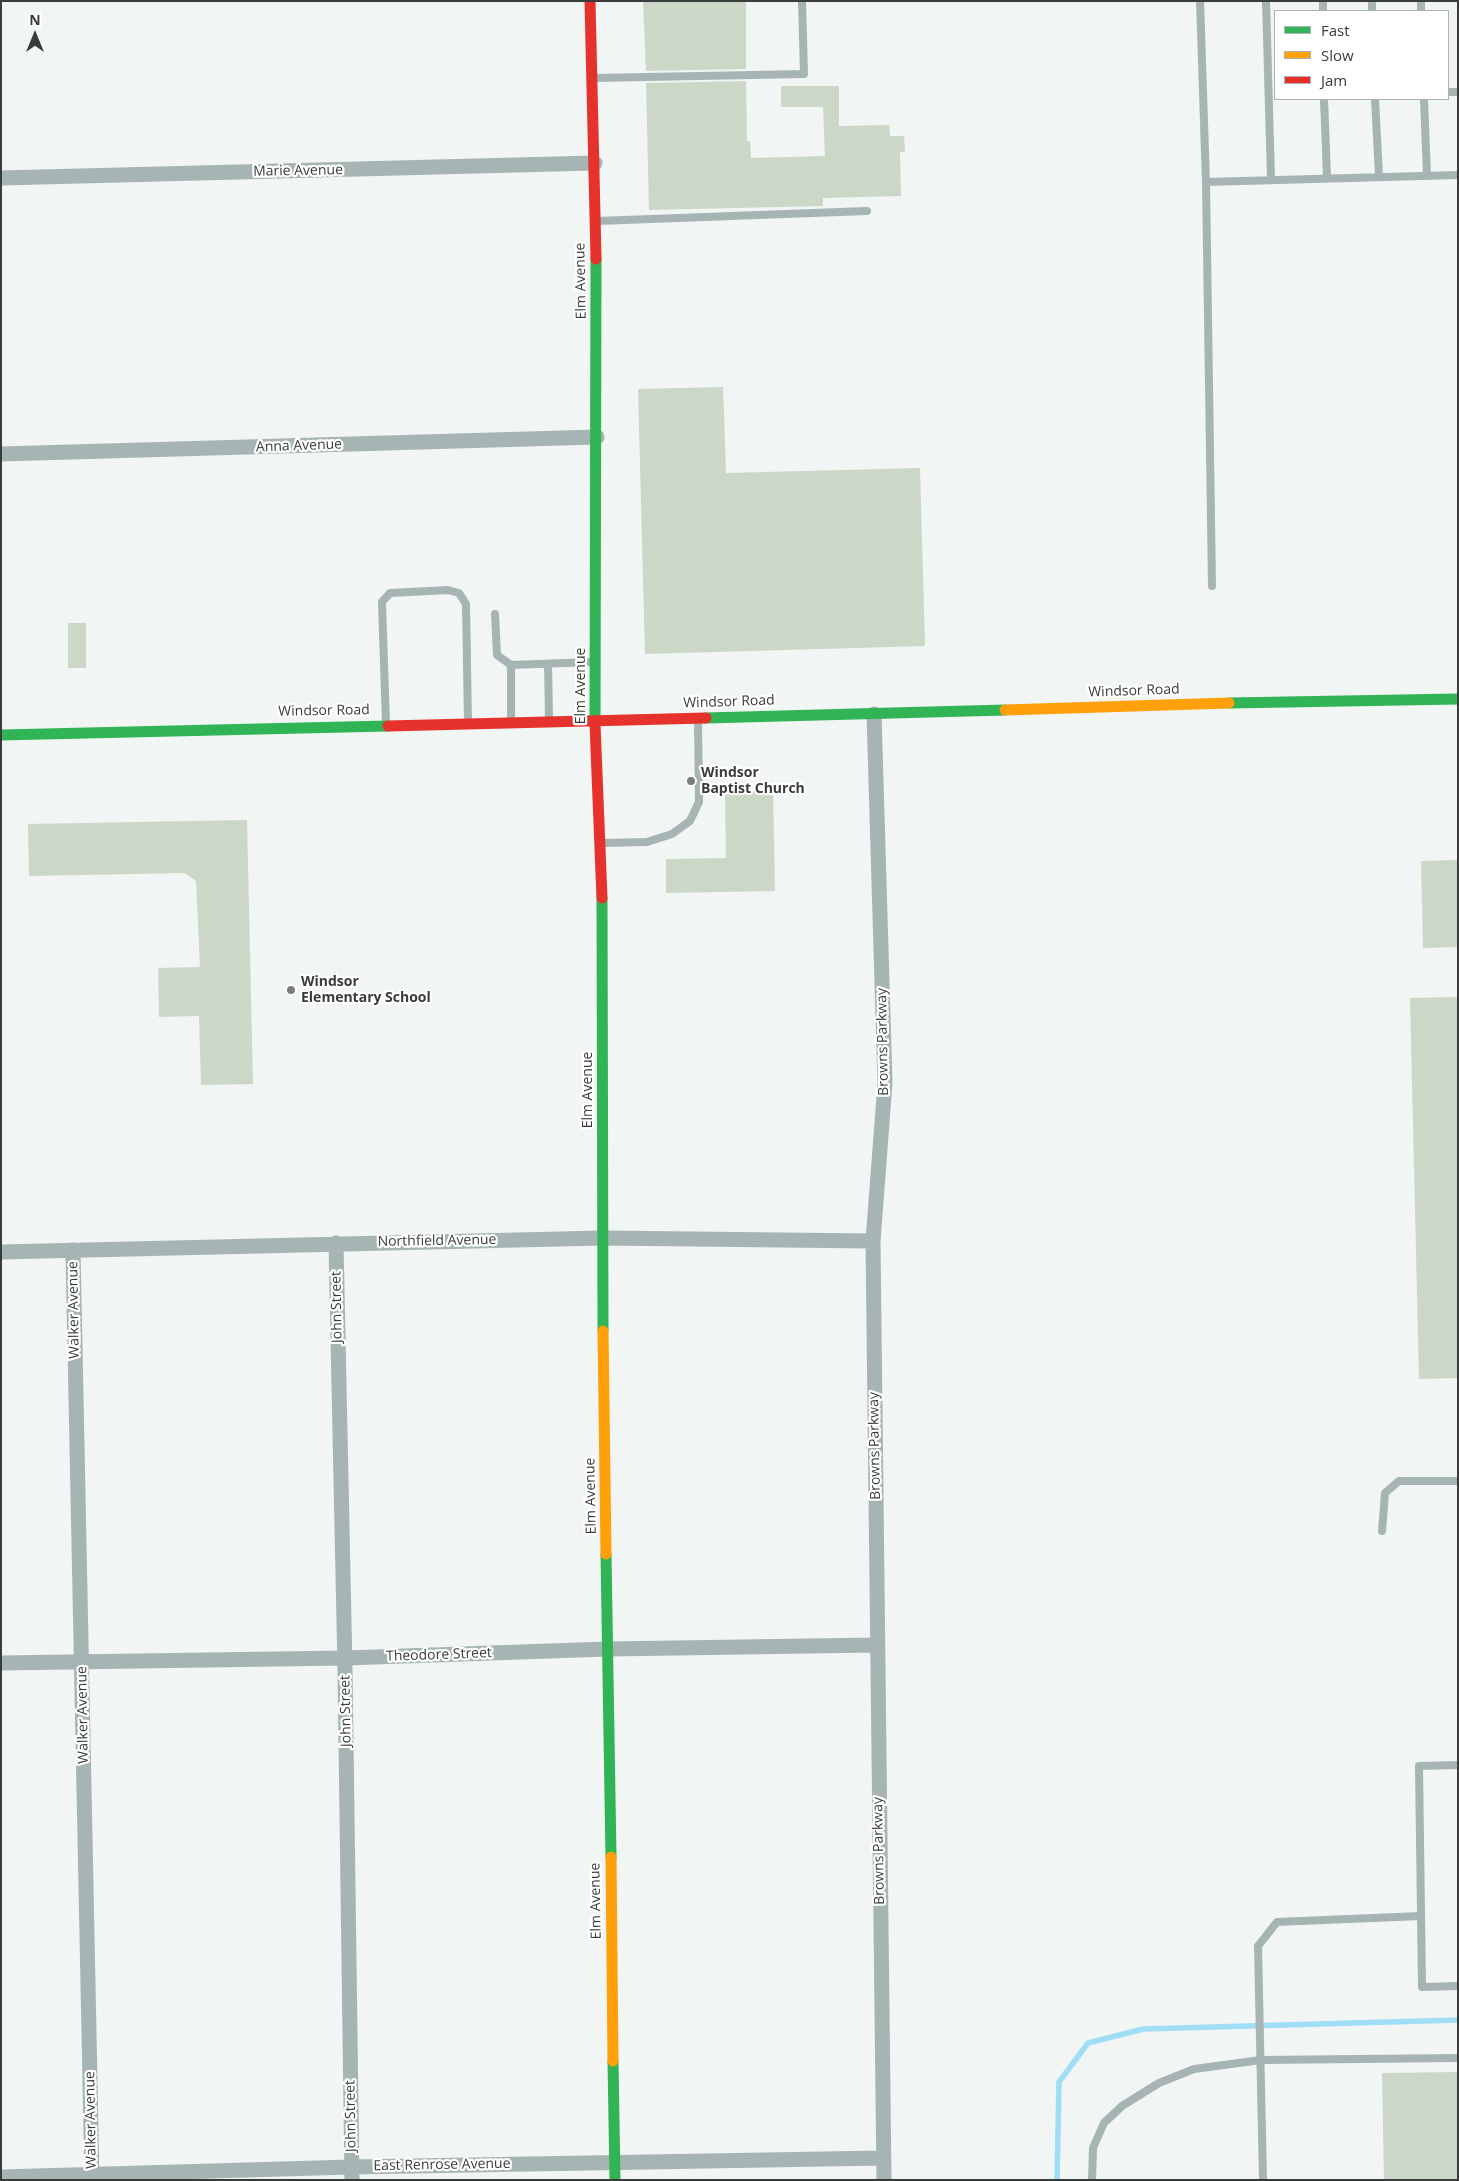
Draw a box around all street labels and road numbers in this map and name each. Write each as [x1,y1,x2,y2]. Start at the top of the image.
street label: Marie Avenue [253,162,343,180]
street label: Elm Avenue [572,243,590,319]
street label: Anna Avenue [256,436,342,456]
street label: Elm Avenue [573,648,589,724]
street label: Windsor Road [1088,681,1180,701]
street label: Windsor Road [683,692,775,712]
street label: Windsor Road [278,702,370,720]
street label: Browns Parkway [874,988,892,1096]
street label: Elm Avenue [580,1052,596,1128]
street label: Northfield Avenue [377,1232,497,1250]
street label: Walker Avenue [65,1261,83,1359]
street label: John Street [328,1271,346,1343]
street label: Browns Parkway [866,1392,884,1500]
street label: Elm Avenue [582,1458,600,1534]
street label: Theodore Street [386,1645,492,1665]
street label: Walker Avenue [74,1666,92,1764]
street label: John Street [337,1675,355,1747]
street label: Browns Parkway [870,1797,888,1905]
street label: Elm Avenue [587,1863,605,1939]
street label: Walker Avenue [82,2071,100,2169]
street label: John Street [342,2080,360,2152]
street label: East Renrose Avenue [373,2155,511,2175]

